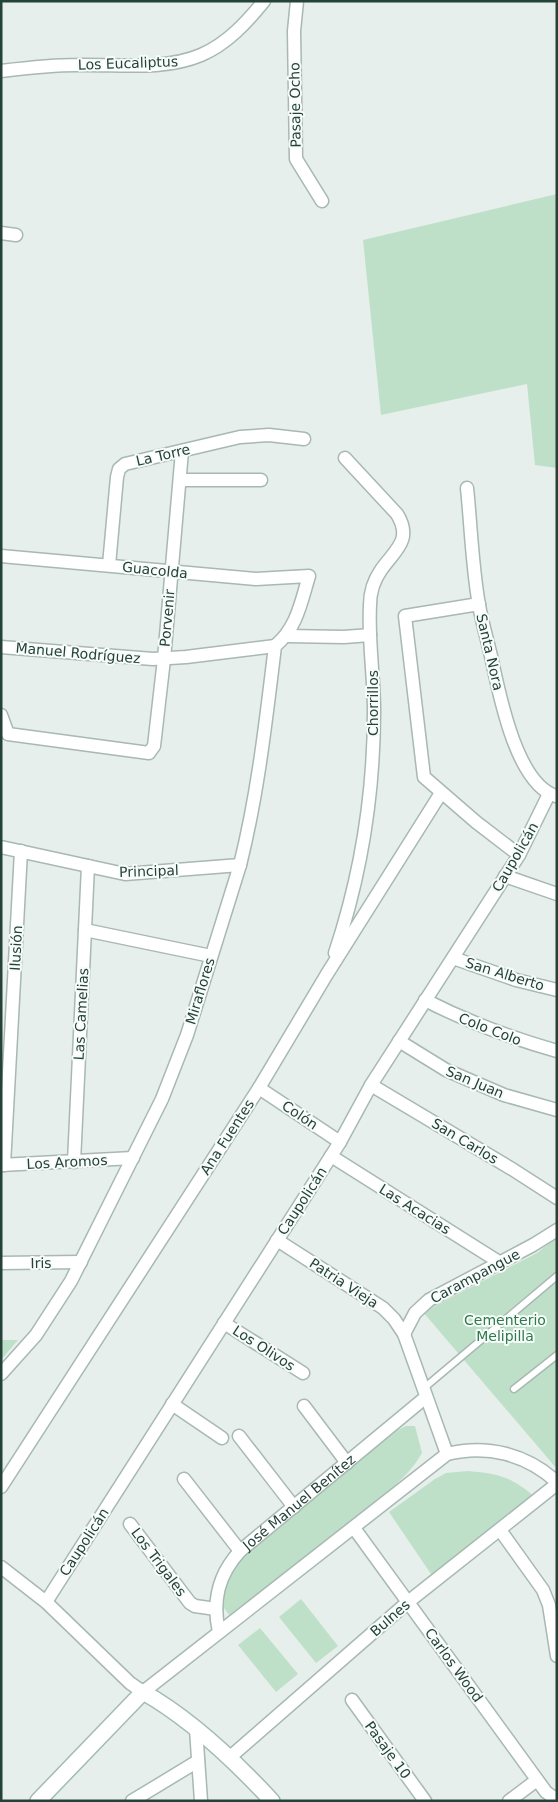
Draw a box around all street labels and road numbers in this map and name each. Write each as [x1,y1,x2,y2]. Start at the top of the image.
street label: Los Eucaliptus [78,53,178,73]
street label: Pasaje Ocho [286,62,304,148]
street label: La Torre [134,441,192,469]
street label: Guacolda [121,559,189,581]
street label: Porvenir [157,588,178,647]
street label: Santa Nora [473,612,507,692]
street label: Manuel Rodríguez [15,640,141,666]
street label: Chorrillos [365,670,381,736]
street label: Caupolicán [489,819,541,895]
street label: Principal [119,862,179,880]
street label: Ilusión [7,925,25,971]
street label: San Alberto [464,954,546,994]
street label: Miraflores [182,956,218,1026]
street label: Las Camelias [71,967,91,1061]
street label: Colo Colo [456,1010,524,1048]
street label: San Juan [444,1063,506,1101]
street label: Ana Fuentes [197,1096,257,1178]
street label: Colón [279,1097,321,1133]
street label: San Carlos [429,1115,501,1167]
street label: Los Aromos [26,1152,108,1172]
street label: Caupolicán [274,1164,330,1238]
street label: Las Acacias [376,1181,454,1237]
street label: Carampangue [428,1246,522,1306]
street label: Iris [30,1255,52,1271]
street label: Patria Vieja [307,1255,381,1311]
street label: Los Olivos [230,1322,298,1374]
street label: José Manuel Benítez [239,1451,358,1554]
street label: Caupolicán [56,1505,112,1579]
street label: Los Trigales [128,1525,190,1599]
street label: Bulnes [367,1596,413,1640]
street label: Carlos Wood [422,1625,486,1705]
street label: Pasaje 10 [362,1718,414,1782]

